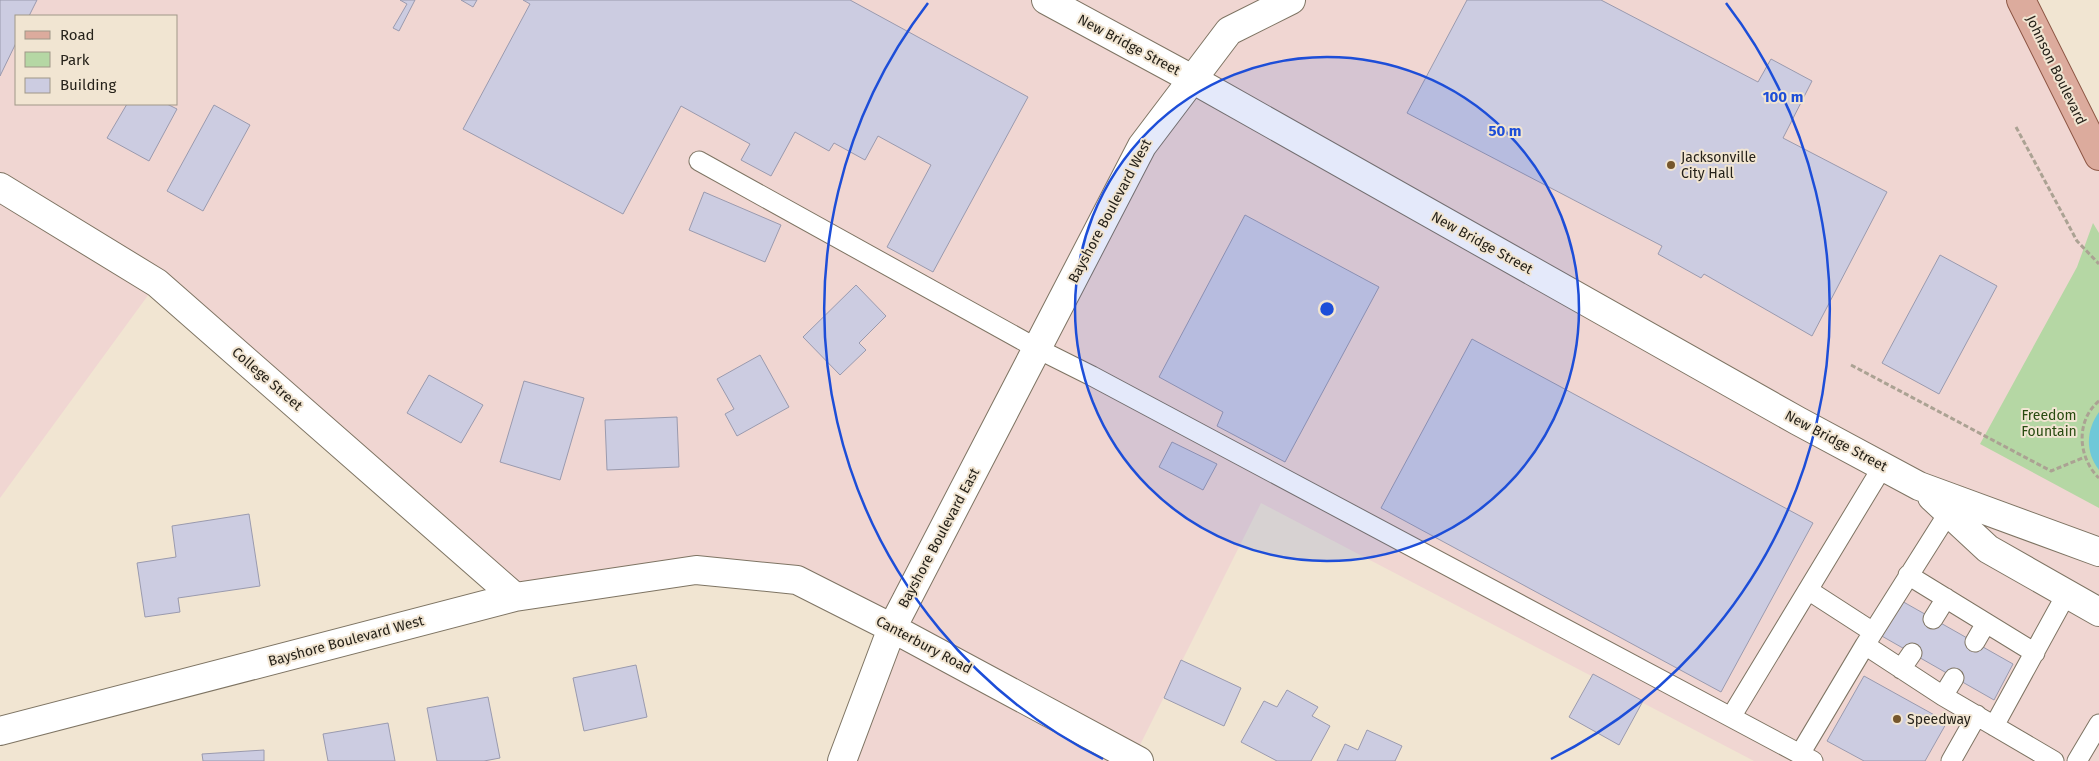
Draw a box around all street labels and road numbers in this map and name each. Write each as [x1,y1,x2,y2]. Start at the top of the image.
street label: New Bridge Street [1075,11,1184,80]
street label: Johnson Boulevard [2022,13,2090,127]
street label: Bayshore Boulevard West [1065,135,1156,286]
street label: New Bridge Street [1428,208,1537,278]
street label: College Street [228,344,306,415]
street label: New Bridge Street [1782,407,1891,476]
street label: Bayshore Boulevard East [895,464,984,611]
street label: Bayshore Boulevard West [266,612,427,670]
street label: Canterbury Road [873,613,975,677]

